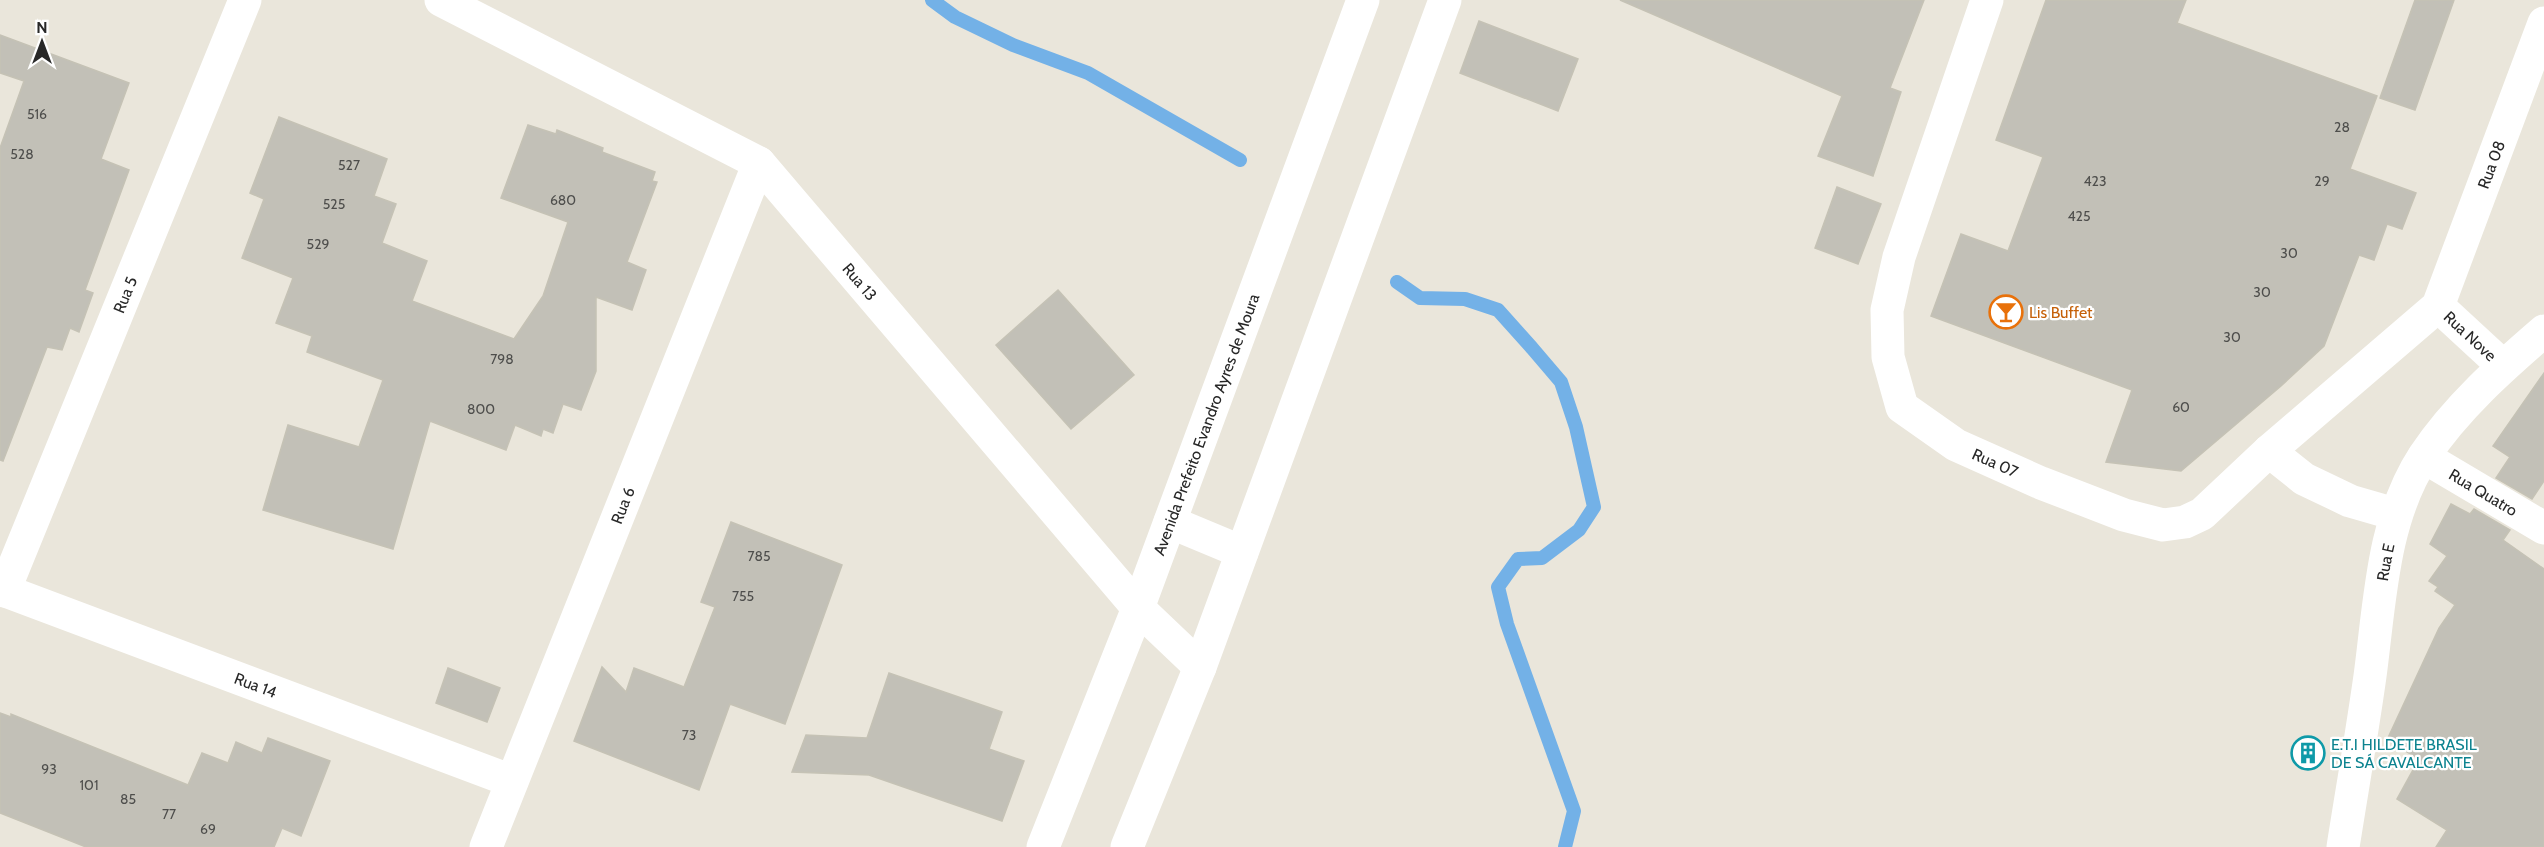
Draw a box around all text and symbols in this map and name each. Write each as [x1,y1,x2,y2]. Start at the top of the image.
north arrow [12,12,72,72]
text: N [36,18,48,37]
house number: 516 [27,105,47,123]
house number: 28 [2334,118,2350,136]
street label: Rua 08 [2473,138,2509,191]
house number: 528 [10,145,34,163]
house number: 527 [338,156,360,174]
house number: 423 [2083,172,2107,190]
house number: 29 [2314,172,2330,190]
house number: 680 [550,191,576,209]
house number: 525 [323,195,345,213]
house number: 425 [2067,207,2091,225]
house number: 529 [307,235,329,253]
house number: 30 [2280,244,2298,262]
street label: Rua 13 [839,259,881,304]
street label: Rua 5 [109,274,141,316]
house number: 30 [2253,283,2271,301]
street label: Avenida Prefeito Evandro Ayres de Moura [1149,291,1263,558]
bar icon: Lis Buffet [1988,294,2024,330]
place label: Lis Buffet [2029,303,2093,322]
street label: Rua Nove [2440,307,2501,365]
house number: 30 [2223,328,2241,346]
house number: 798 [490,350,514,368]
house number: 60 [2172,398,2190,416]
house number: 800 [467,400,495,418]
street label: Rua 07 [1969,444,2021,481]
street label: Rua Quatro [2446,465,2521,520]
street label: Rua 6 [607,484,638,527]
street label: Rua E [2372,541,2398,582]
house number: 785 [747,547,771,565]
house number: 755 [732,587,754,605]
street label: Rua 14 [232,668,279,701]
house number: 73 [682,726,696,744]
building icon: E.T.I HILDETE BRASIL DE SÁ CAVALCANTE [2290,735,2326,771]
place label: E.T.I HILDETE BRASIL DE SÁ CAVALCANTE [2331,735,2477,772]
house number: 93 [41,760,57,778]
house number: 101 [80,776,98,794]
house number: 85 [120,790,136,808]
house number: 77 [162,805,176,823]
house number: 69 [200,820,216,838]

